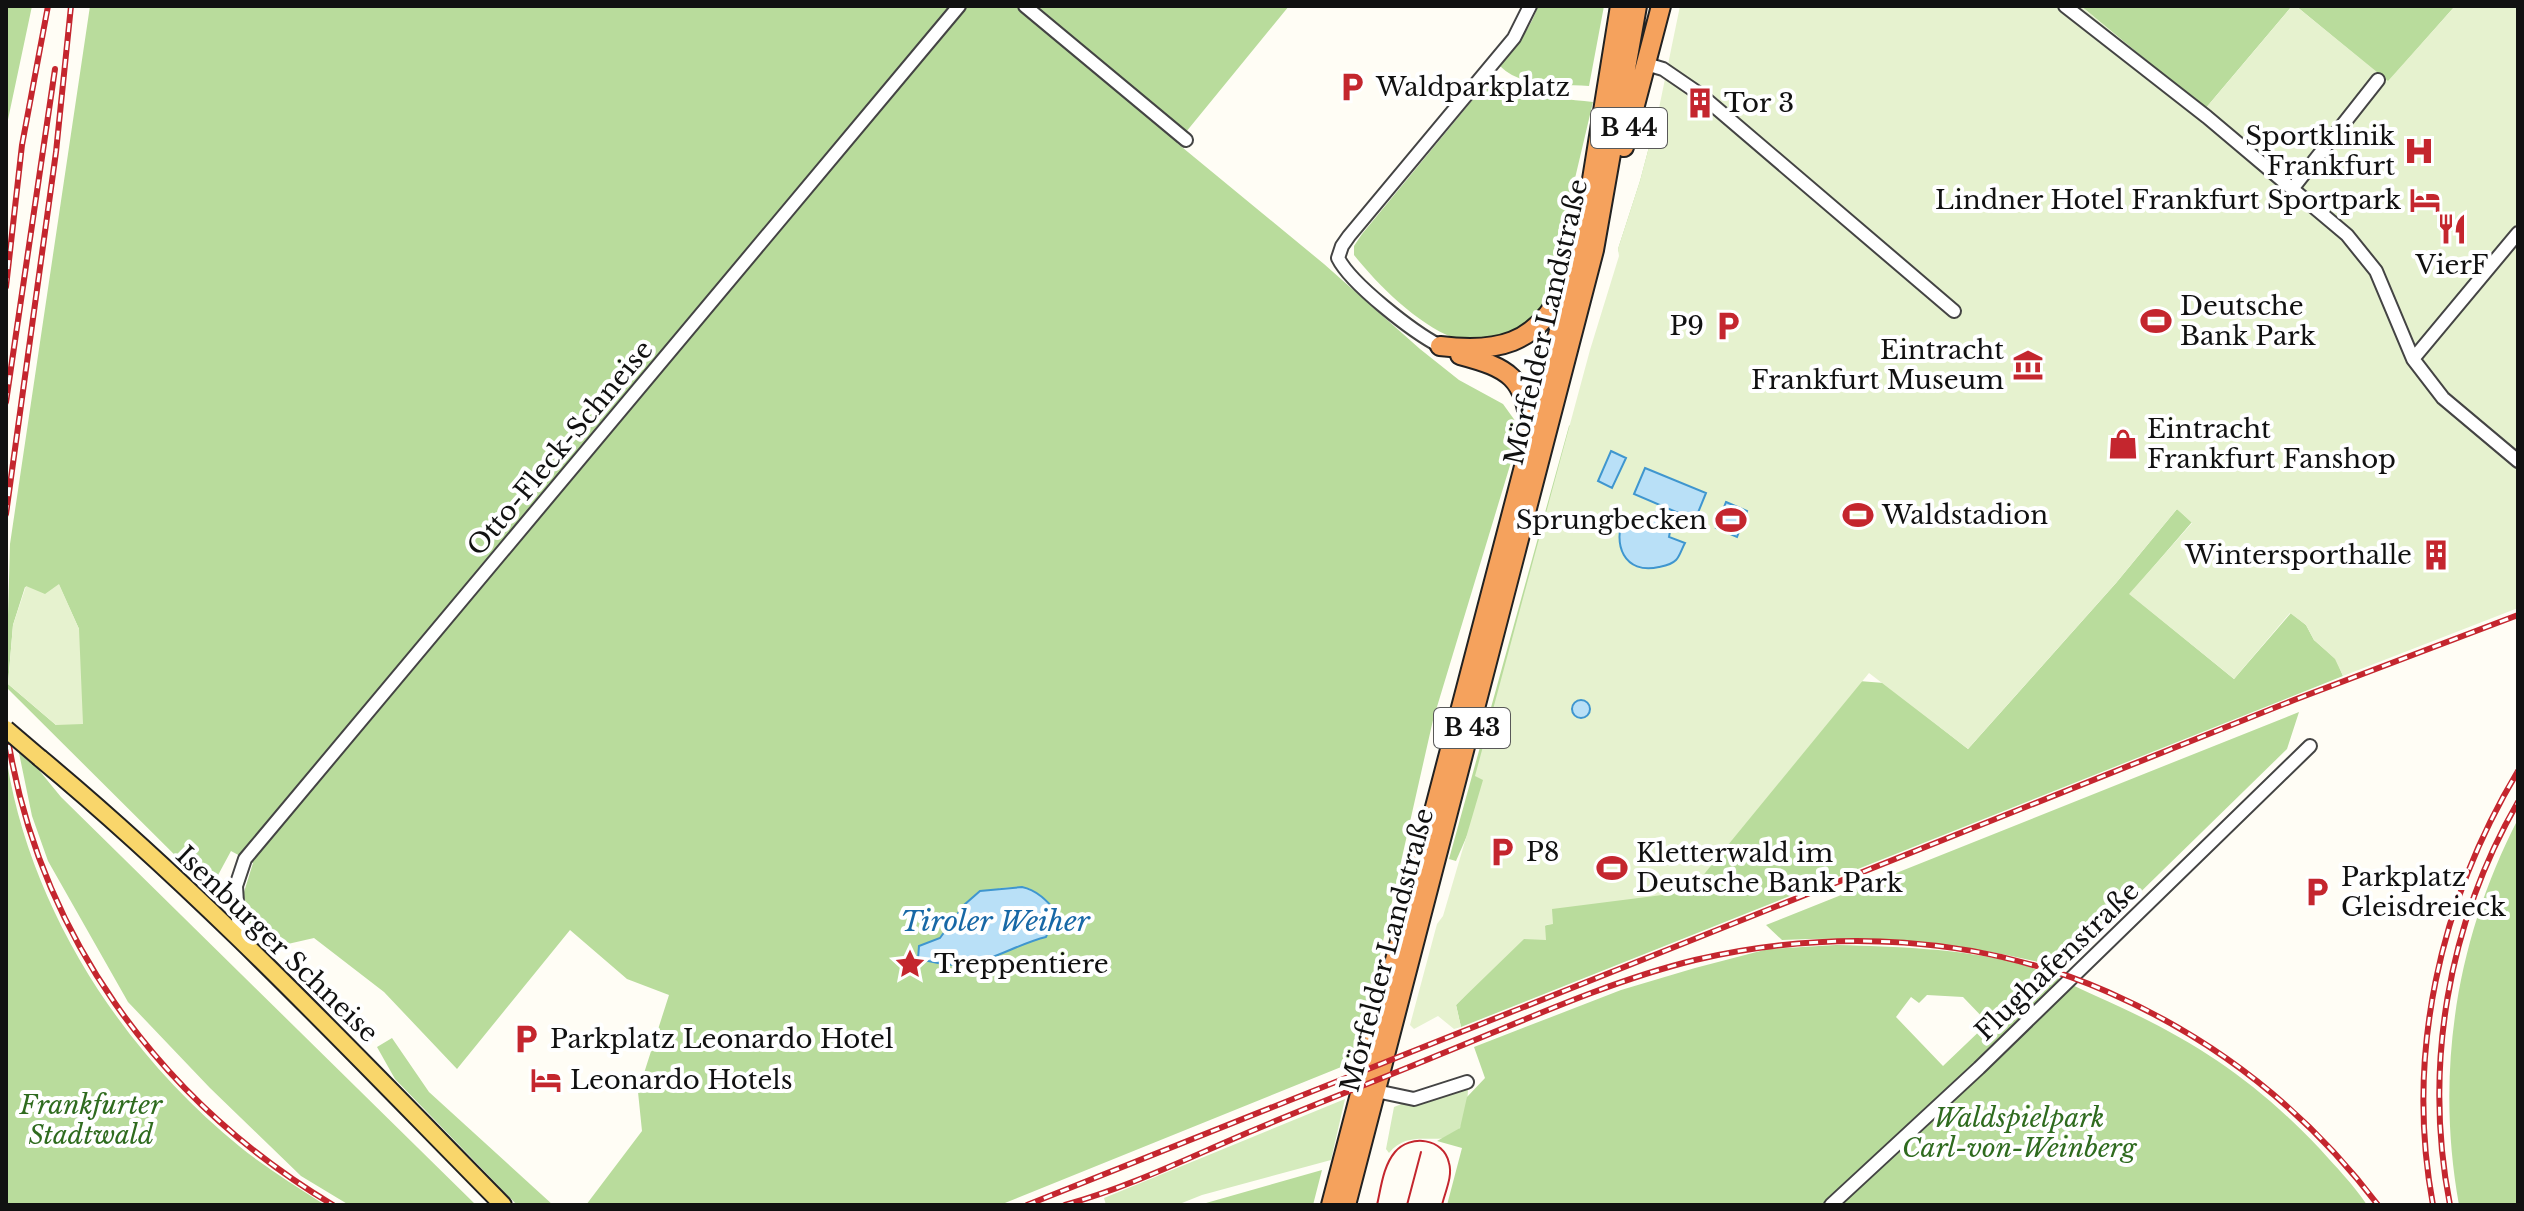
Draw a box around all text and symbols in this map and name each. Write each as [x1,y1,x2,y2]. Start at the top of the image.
parking icon: Waldparkplatz [1335,70,1369,104]
place label: Waldparkplatz [1375,71,1570,103]
building icon: Tor 3 [1683,86,1717,120]
place label: Tor 3 [1724,87,1794,119]
road number: B 44 [1591,108,1667,148]
place label: Sportklinik Frankfurt [2245,120,2395,182]
hospital icon: Sportklinik Frankfurt [2402,134,2436,168]
street label: Mörfelder Landstraße [1498,176,1594,468]
hotel icon: Lindner Hotel Frankfurt Sportpark [2408,183,2442,217]
place label: Lindner Hotel Frankfurt Sportpark [1935,184,2401,216]
restaurant icon: VierF [2435,212,2469,246]
place label: VierF [2415,249,2488,281]
place label: Deutsche Bank Park [2180,290,2316,352]
sports icon: Deutsche Bank Park [2139,304,2173,338]
parking icon: P9 [1711,309,1745,343]
place label: P9 [1669,310,1704,342]
street label: Otto-Fleck-Schneise [460,334,660,562]
place label: Eintracht Frankfurt Museum [1751,334,2004,396]
museum icon: Eintracht Frankfurt Museum [2011,348,2045,382]
place label: Eintracht Frankfurt Fanshop [2147,413,2396,475]
shop icon: Eintracht Frankfurt Fanshop [2106,427,2140,461]
sports icon: Waldstadion [1841,498,1875,532]
place label: Waldstadion [1881,499,2048,531]
sports icon: Sprungbecken [1714,503,1748,537]
place label: Sprungbecken [1516,504,1707,536]
building icon: Wintersporthalle [2419,538,2453,572]
place label: Wintersporthalle [2184,539,2412,571]
road number: B 43 [1434,708,1510,748]
street label: Mörfelder Landstraße [1334,805,1440,1095]
parking icon: P8 [1485,835,1519,869]
place label: P8 [1526,836,1560,868]
place label: Kletterwald im Deutsche Bank Park [1636,837,1903,899]
street label: Isenburger Schneise [169,839,385,1049]
sports icon: Kletterwald im Deutsche Bank Park [1595,851,1629,885]
place label: Parkplatz Gleisdreieck [2341,861,2506,923]
street label: Flughafenstraße [1968,875,2146,1047]
parking icon: Parkplatz Gleisdreieck [2300,875,2334,909]
water label: Tiroler Weiher [900,904,1091,939]
place icon: Treppentiere [893,947,927,981]
place label: Treppentiere [934,948,1109,980]
parking icon: Parkplatz Leonardo Hotel [509,1022,543,1056]
place label: Parkplatz Leonardo Hotel [550,1023,893,1055]
hotel icon: Leonardo Hotels [529,1063,563,1097]
place label: Leonardo Hotels [570,1064,793,1096]
park label: Frankfurter Stadtwald [19,1089,163,1151]
park label: Waldspielpark Carl-von-Weinberg [1902,1102,2138,1164]

